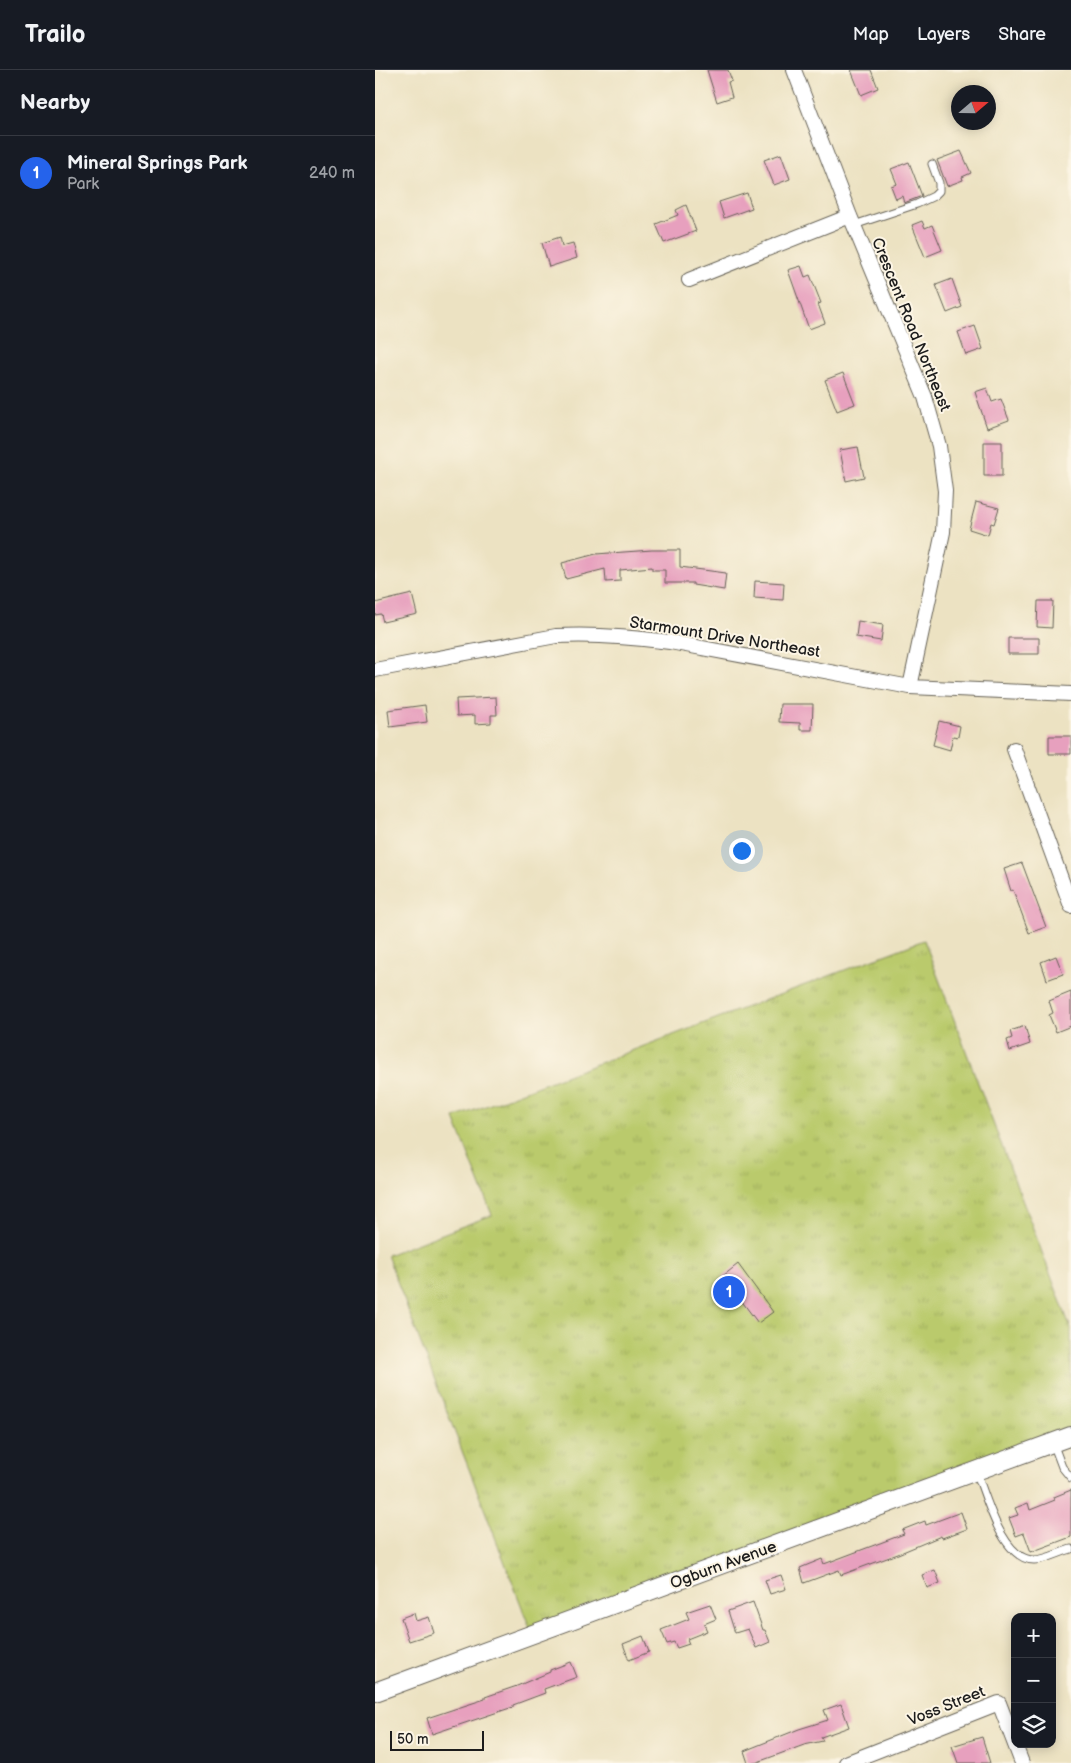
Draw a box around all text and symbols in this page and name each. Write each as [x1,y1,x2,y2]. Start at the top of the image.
text: Trailo [25,20,85,49]
text: Map [853,24,889,45]
text: Layers [917,24,970,45]
text: Share [998,24,1046,45]
north arrow [951,85,996,130]
text: Nearby [20,90,90,115]
text: Mineral Springs Park [67,152,248,175]
text: 1 [33,164,39,183]
text: 240 m [309,164,355,183]
text: Park [67,175,99,194]
street label: Crescent Road Northeast [867,235,954,414]
street label: Starmount Drive Northeast [628,613,821,662]
your location [729,838,755,864]
pin: 1 [713,1273,745,1311]
street label: Ogburn Avenue [668,1537,780,1593]
map controls [1011,1613,1056,1748]
button: + [1011,1613,1056,1658]
button: − [1011,1658,1056,1703]
street label: Voss Street [905,1682,988,1730]
button: layers [1011,1703,1056,1748]
scale bar [390,1728,484,1751]
text: 50 m [397,1731,429,1748]

